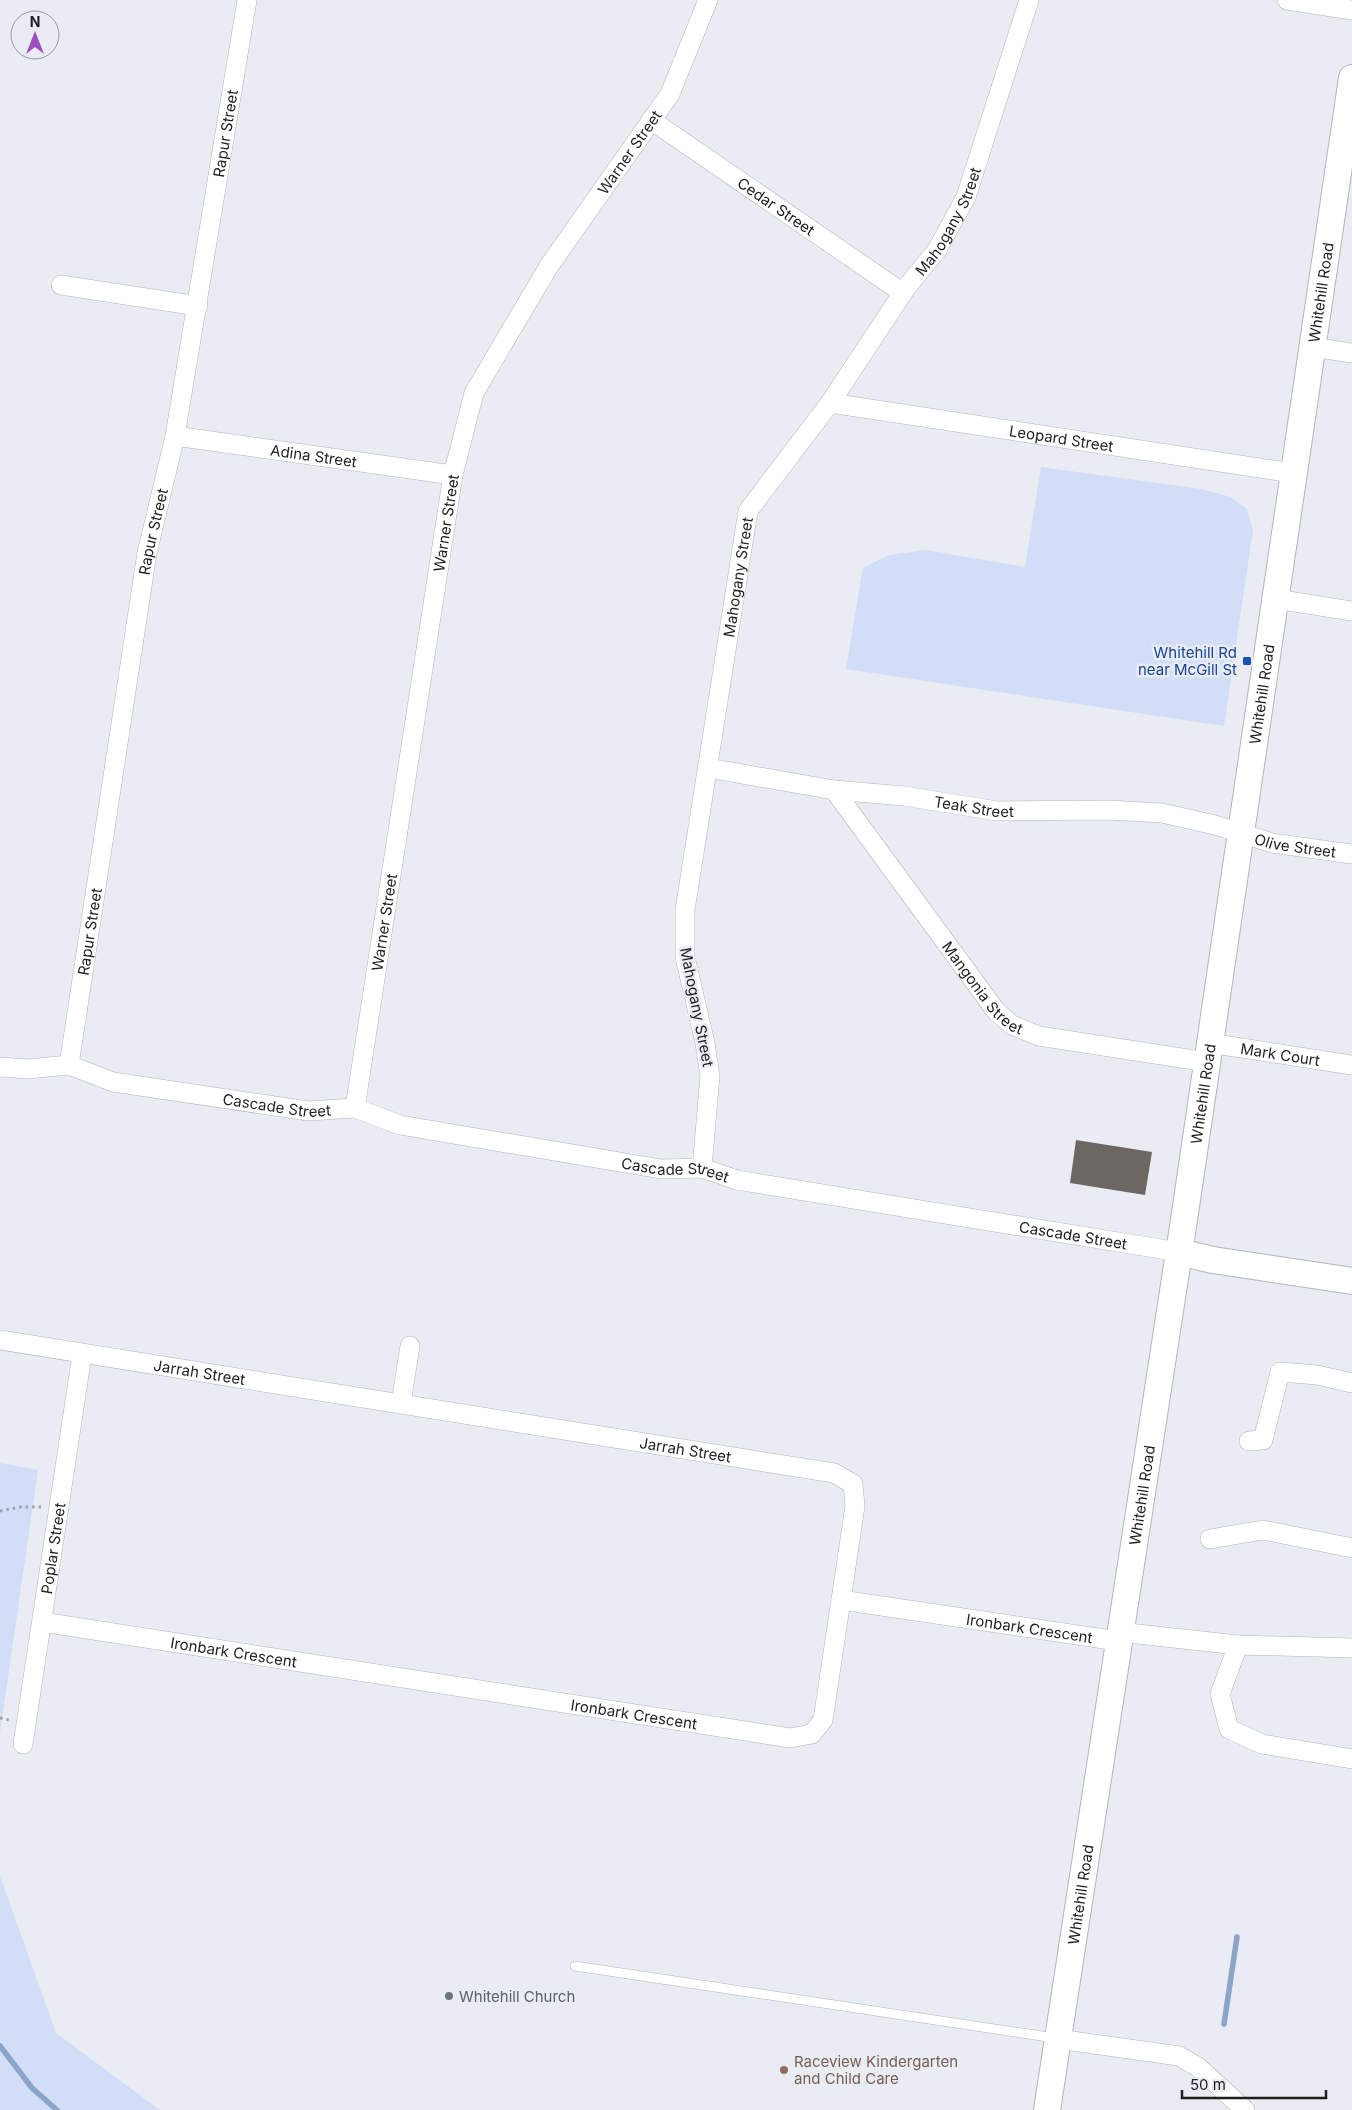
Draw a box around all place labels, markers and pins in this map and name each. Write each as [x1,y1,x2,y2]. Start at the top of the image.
place label: Whitehill Rd near McGill St [1138,643,1237,679]
marker: Whitehill Rd near McGill St [1241,655,1253,667]
place label: Whitehill Church [459,1987,575,2006]
marker: Whitehill Church [443,1990,455,2002]
place label: Raceview Kindergarten and Child Care [794,2052,958,2088]
marker: Raceview Kindergarten and Child Care [778,2064,790,2076]

